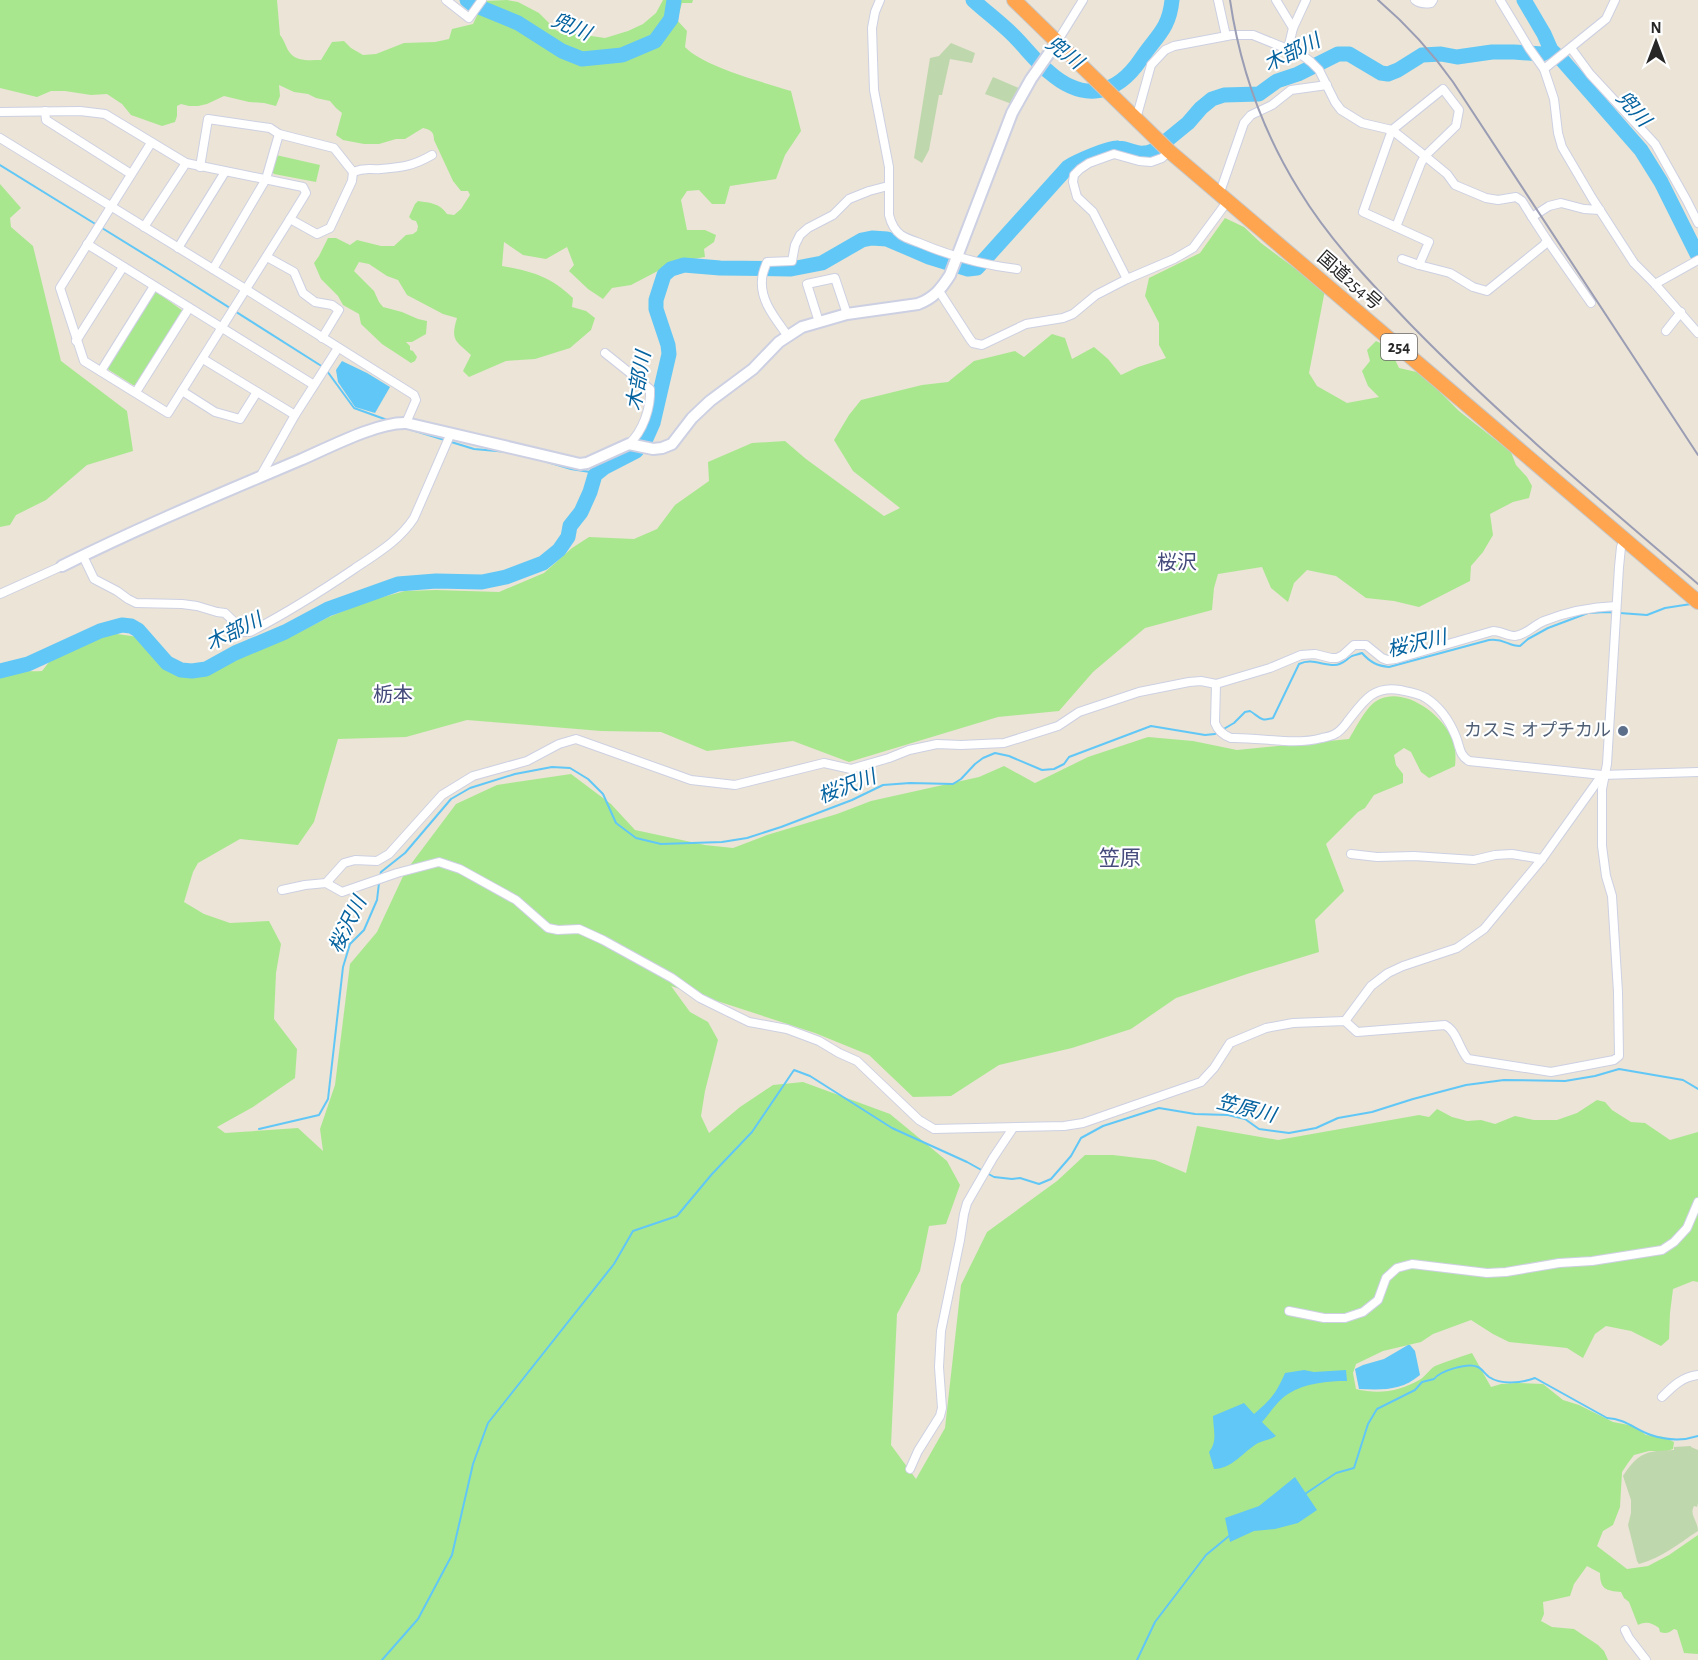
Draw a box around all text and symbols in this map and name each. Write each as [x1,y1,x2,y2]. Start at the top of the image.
water label: 兜川 [549,9,596,45]
north arrow [1626,12,1686,72]
text: N [1650,20,1662,36]
water label: 木部川 [1260,29,1325,75]
water label: 兜川 [1042,32,1088,74]
water label: 兜川 [1612,87,1656,132]
street label: 国道254号 [1314,247,1386,314]
road number: 254 [1381,334,1417,360]
water label: 木部川 [623,348,654,412]
district label: 桜沢 [1157,552,1197,573]
water label: 木部川 [202,608,267,654]
water label: 桜沢川 [1385,626,1450,660]
district label: 栃本 [373,684,413,705]
place label: カスミ オプチカル [1464,721,1611,740]
marker: カスミ オプチカル [1616,724,1630,738]
water label: 桜沢川 [815,765,880,807]
district label: 笠原 [1099,847,1141,869]
water label: 桜沢川 [325,891,371,956]
water label: 笠原川 [1214,1091,1280,1126]

